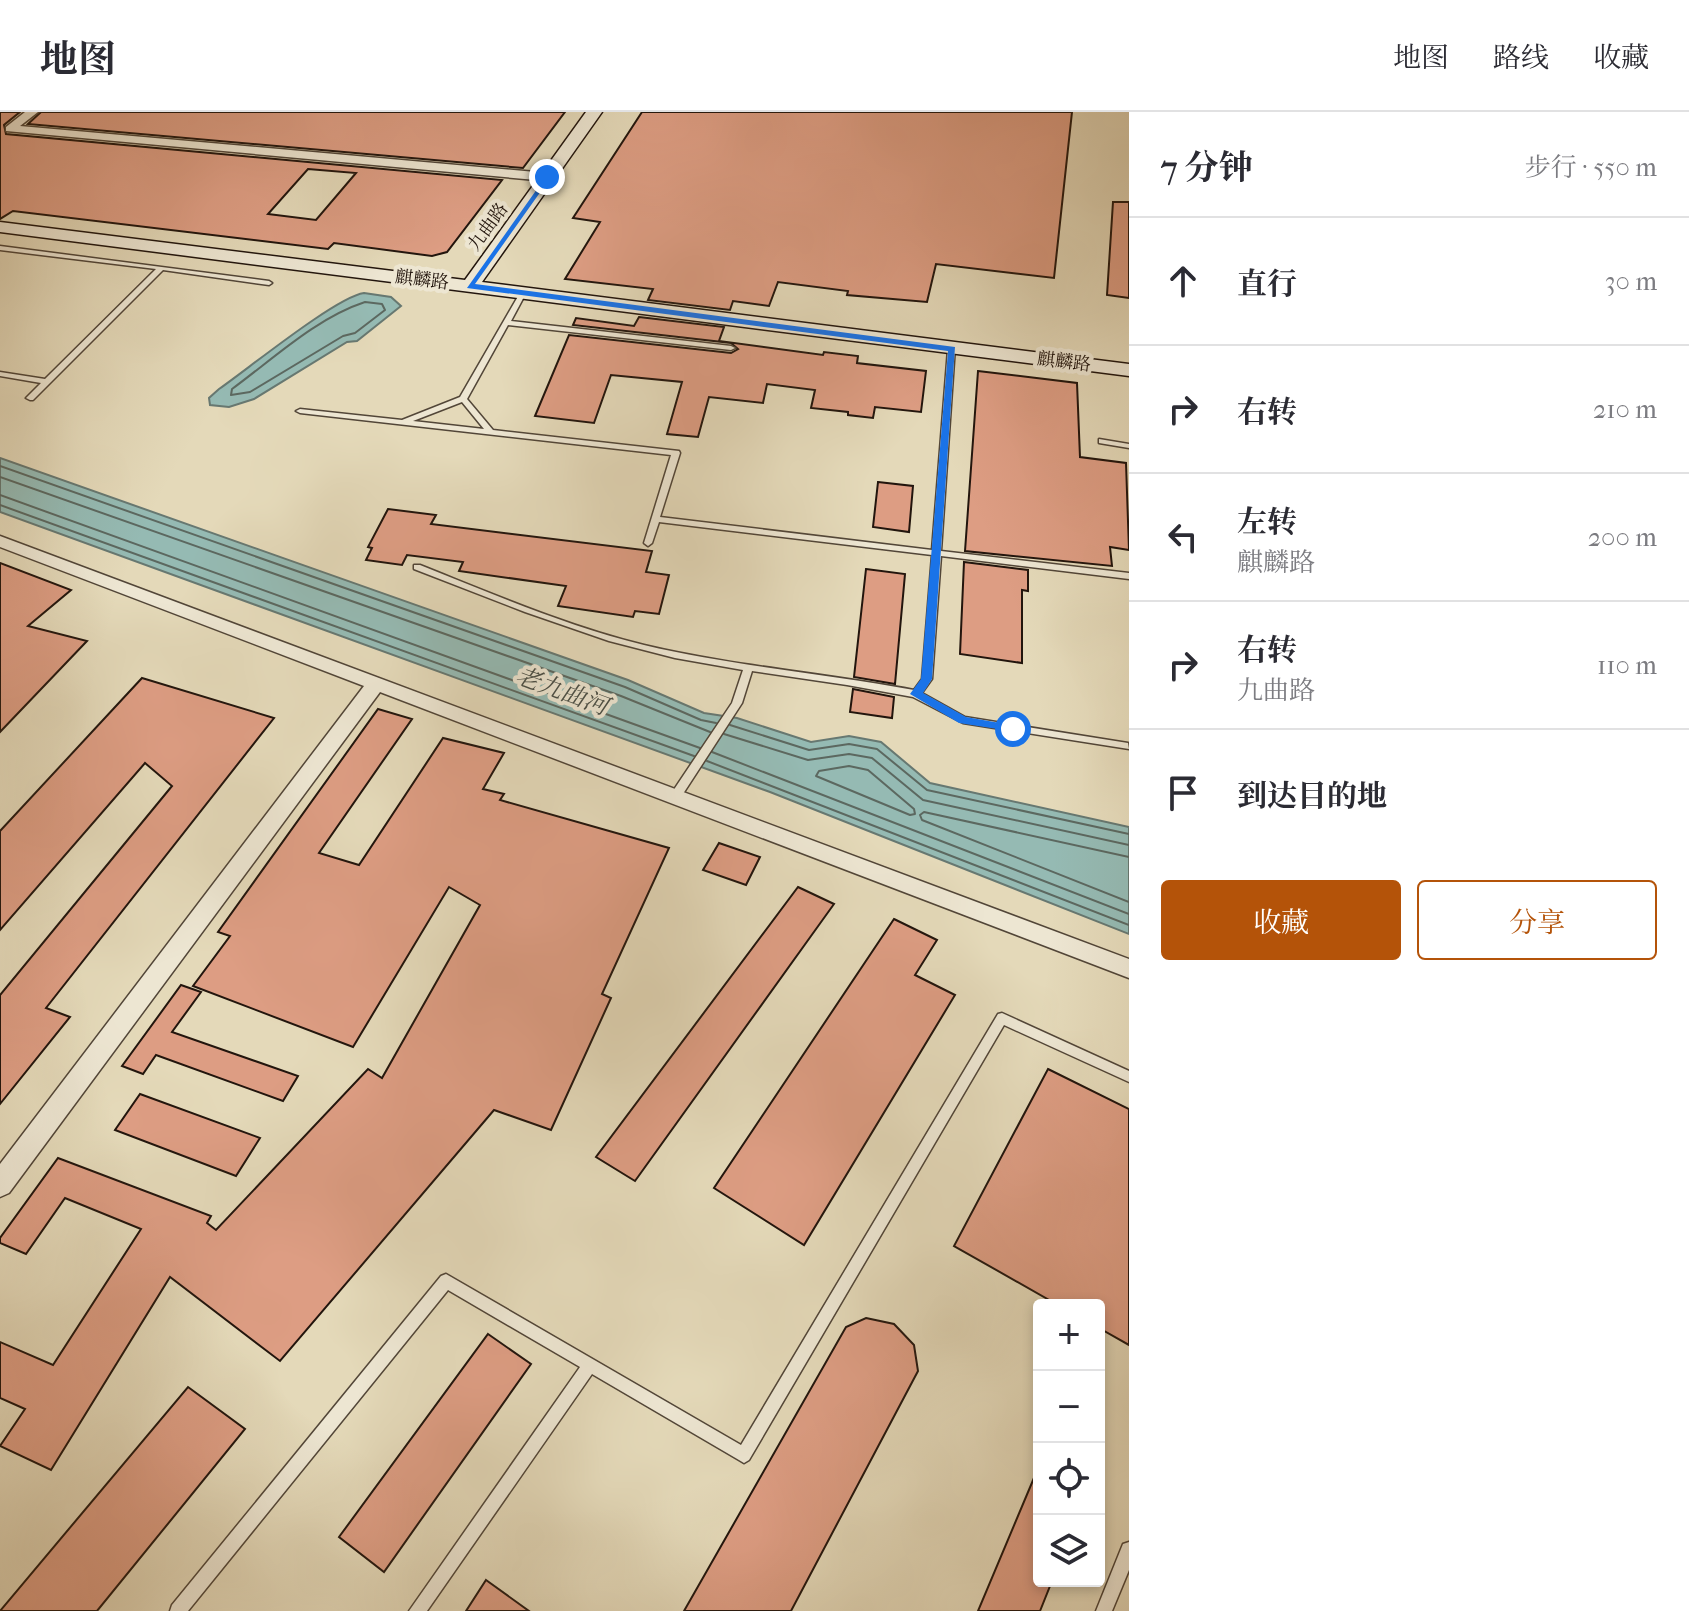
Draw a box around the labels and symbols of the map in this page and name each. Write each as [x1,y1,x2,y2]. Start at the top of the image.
route end [529,159,565,195]
street label: 九曲路 [464,199,512,255]
street label: 麒麟路 [394,266,450,294]
street label: 麒麟路 [1036,348,1092,376]
water label: 老九曲河 [512,661,616,722]
route start [995,711,1031,747]

